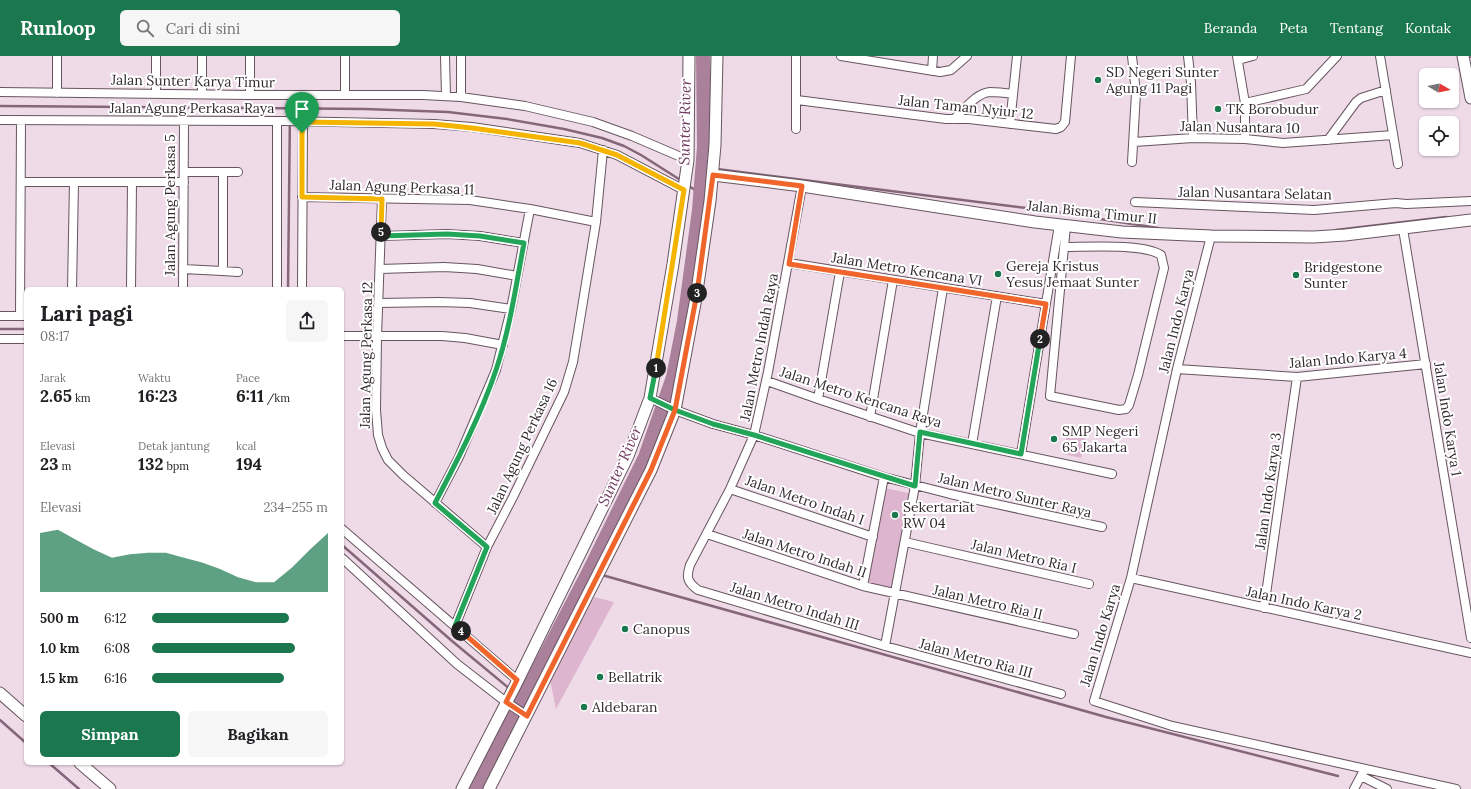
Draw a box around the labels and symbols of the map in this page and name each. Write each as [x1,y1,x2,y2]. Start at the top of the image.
place label: SD Negeri Sunter Agung 11 Pagi [1105,63,1219,97]
north arrow [1419,68,1459,108]
street label: Jalan Sunter Karya Timur [110,71,275,91]
marker: SD Negeri Sunter Agung 11 Pagi [1093,75,1103,85]
water label: Sunter River [674,79,695,165]
street label: Jalan Taman Nyiur 12 [897,91,1034,123]
pin [285,92,319,133]
street label: Jalan Agung Perkasa Raya [109,99,274,117]
place label: TK Borobudur [1226,100,1319,118]
marker: TK Borobudur [1213,104,1223,114]
street label: Jalan Nusantara 10 [1179,117,1300,137]
street label: Jalan Agung Perkasa 5 [161,134,179,277]
street label: Jalan Agung Perkasa 11 [328,175,475,199]
street label: Jalan Nusantara Selatan [1177,183,1332,203]
street label: Jalan Bisma Timur II [1025,196,1158,228]
pin: 5 [371,222,391,242]
street label: Jalan Metro Kencana VI [829,248,984,290]
place label: Gereja Kristus Yesus Jemaat Sunter [1005,257,1139,291]
place label: Bridgestone Sunter [1304,258,1383,292]
street label: Jalan Indo Karya [1154,267,1198,376]
marker: Gereja Kristus Yesus Jemaat Sunter [993,269,1003,279]
marker: Bridgestone Sunter [1291,270,1301,280]
street label: Jalan Metro Indah Raya [736,272,782,423]
street label: Jalan Agung Perkasa 12 [356,281,376,430]
pin: 3 [687,283,707,303]
pin: 2 [1030,329,1050,349]
street label: Jalan Indo Karya 4 [1288,344,1408,372]
pin: 1 [646,358,666,378]
street label: Jalan Indo Karya 1 [1430,360,1466,477]
street label: Jalan Metro Kencana Raya [777,362,944,432]
street label: Jalan Agung Perkasa 16 [482,375,561,518]
water label: Sunter River [593,422,646,509]
place label: SMP Negeri 65 Jakarta [1062,422,1138,456]
street label: Jalan Indo Karya 3 [1251,431,1285,552]
marker: SMP Negeri 65 Jakarta [1049,434,1059,444]
street label: Jalan Metro Sunter Raya [936,468,1093,521]
street label: Jalan Metro Indah I [742,471,867,529]
place label: Sekertariat RW 04 [903,498,975,532]
marker: Sekertariat RW 04 [890,510,900,520]
street label: Jalan Metro Indah II [740,524,869,582]
street label: Jalan Metro Ria I [969,535,1078,577]
street label: Jalan Metro Indah III [727,578,862,634]
street label: Jalan Metro Ria II [930,580,1045,623]
street label: Jalan Indo Karya [1076,581,1124,690]
street label: Jalan Indo Karya 2 [1244,582,1363,624]
place label: Canopus [633,620,690,638]
pin: 4 [451,621,471,641]
marker: Canopus [620,624,630,634]
street label: Jalan Metro Ria III [916,634,1035,682]
place label: Bellatrik [608,668,662,686]
marker: Bellatrik [595,672,605,682]
place label: Aldebaran [591,698,658,716]
marker: Aldebaran [579,702,589,712]

